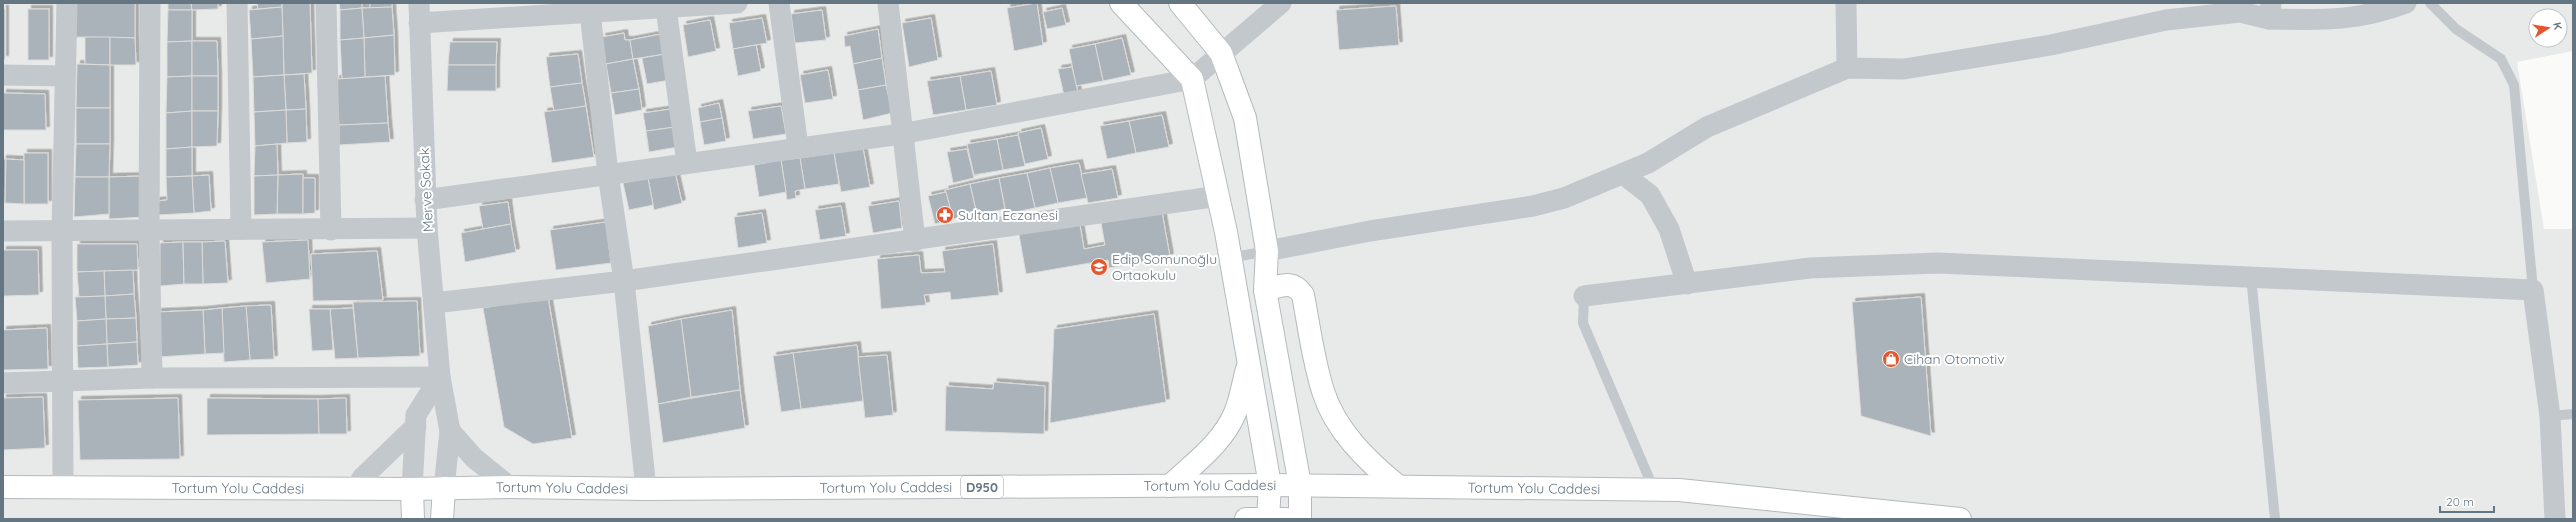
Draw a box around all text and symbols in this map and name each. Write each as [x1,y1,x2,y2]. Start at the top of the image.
north arrow [2528,8,2568,48]
text: K [2550,21,2565,31]
street label: Merve Sokak [415,147,437,233]
pharmacy icon: Sultan Eczanesi [935,205,955,225]
place label: Sultan Eczanesi [958,206,1058,224]
place label: Edip Somunoğlu Ortaokulu [1112,250,1217,284]
school or university icon: Edip Somunoğlu Ortaokulu [1089,257,1109,277]
shop icon: Cihan Otomotiv [1881,349,1901,369]
place label: Cihan Otomotiv [1904,350,2005,368]
road number: D950 [961,476,1003,498]
street label: Tortum Yolu Caddesi [1144,476,1276,495]
street label: Tortum Yolu Caddesi [495,478,628,498]
street label: Tortum Yolu Caddesi [820,478,952,497]
street label: Tortum Yolu Caddesi [1467,478,1600,498]
street label: Tortum Yolu Caddesi [172,479,304,497]
scale bar [2440,488,2494,514]
text: 20 m [2446,494,2474,509]

